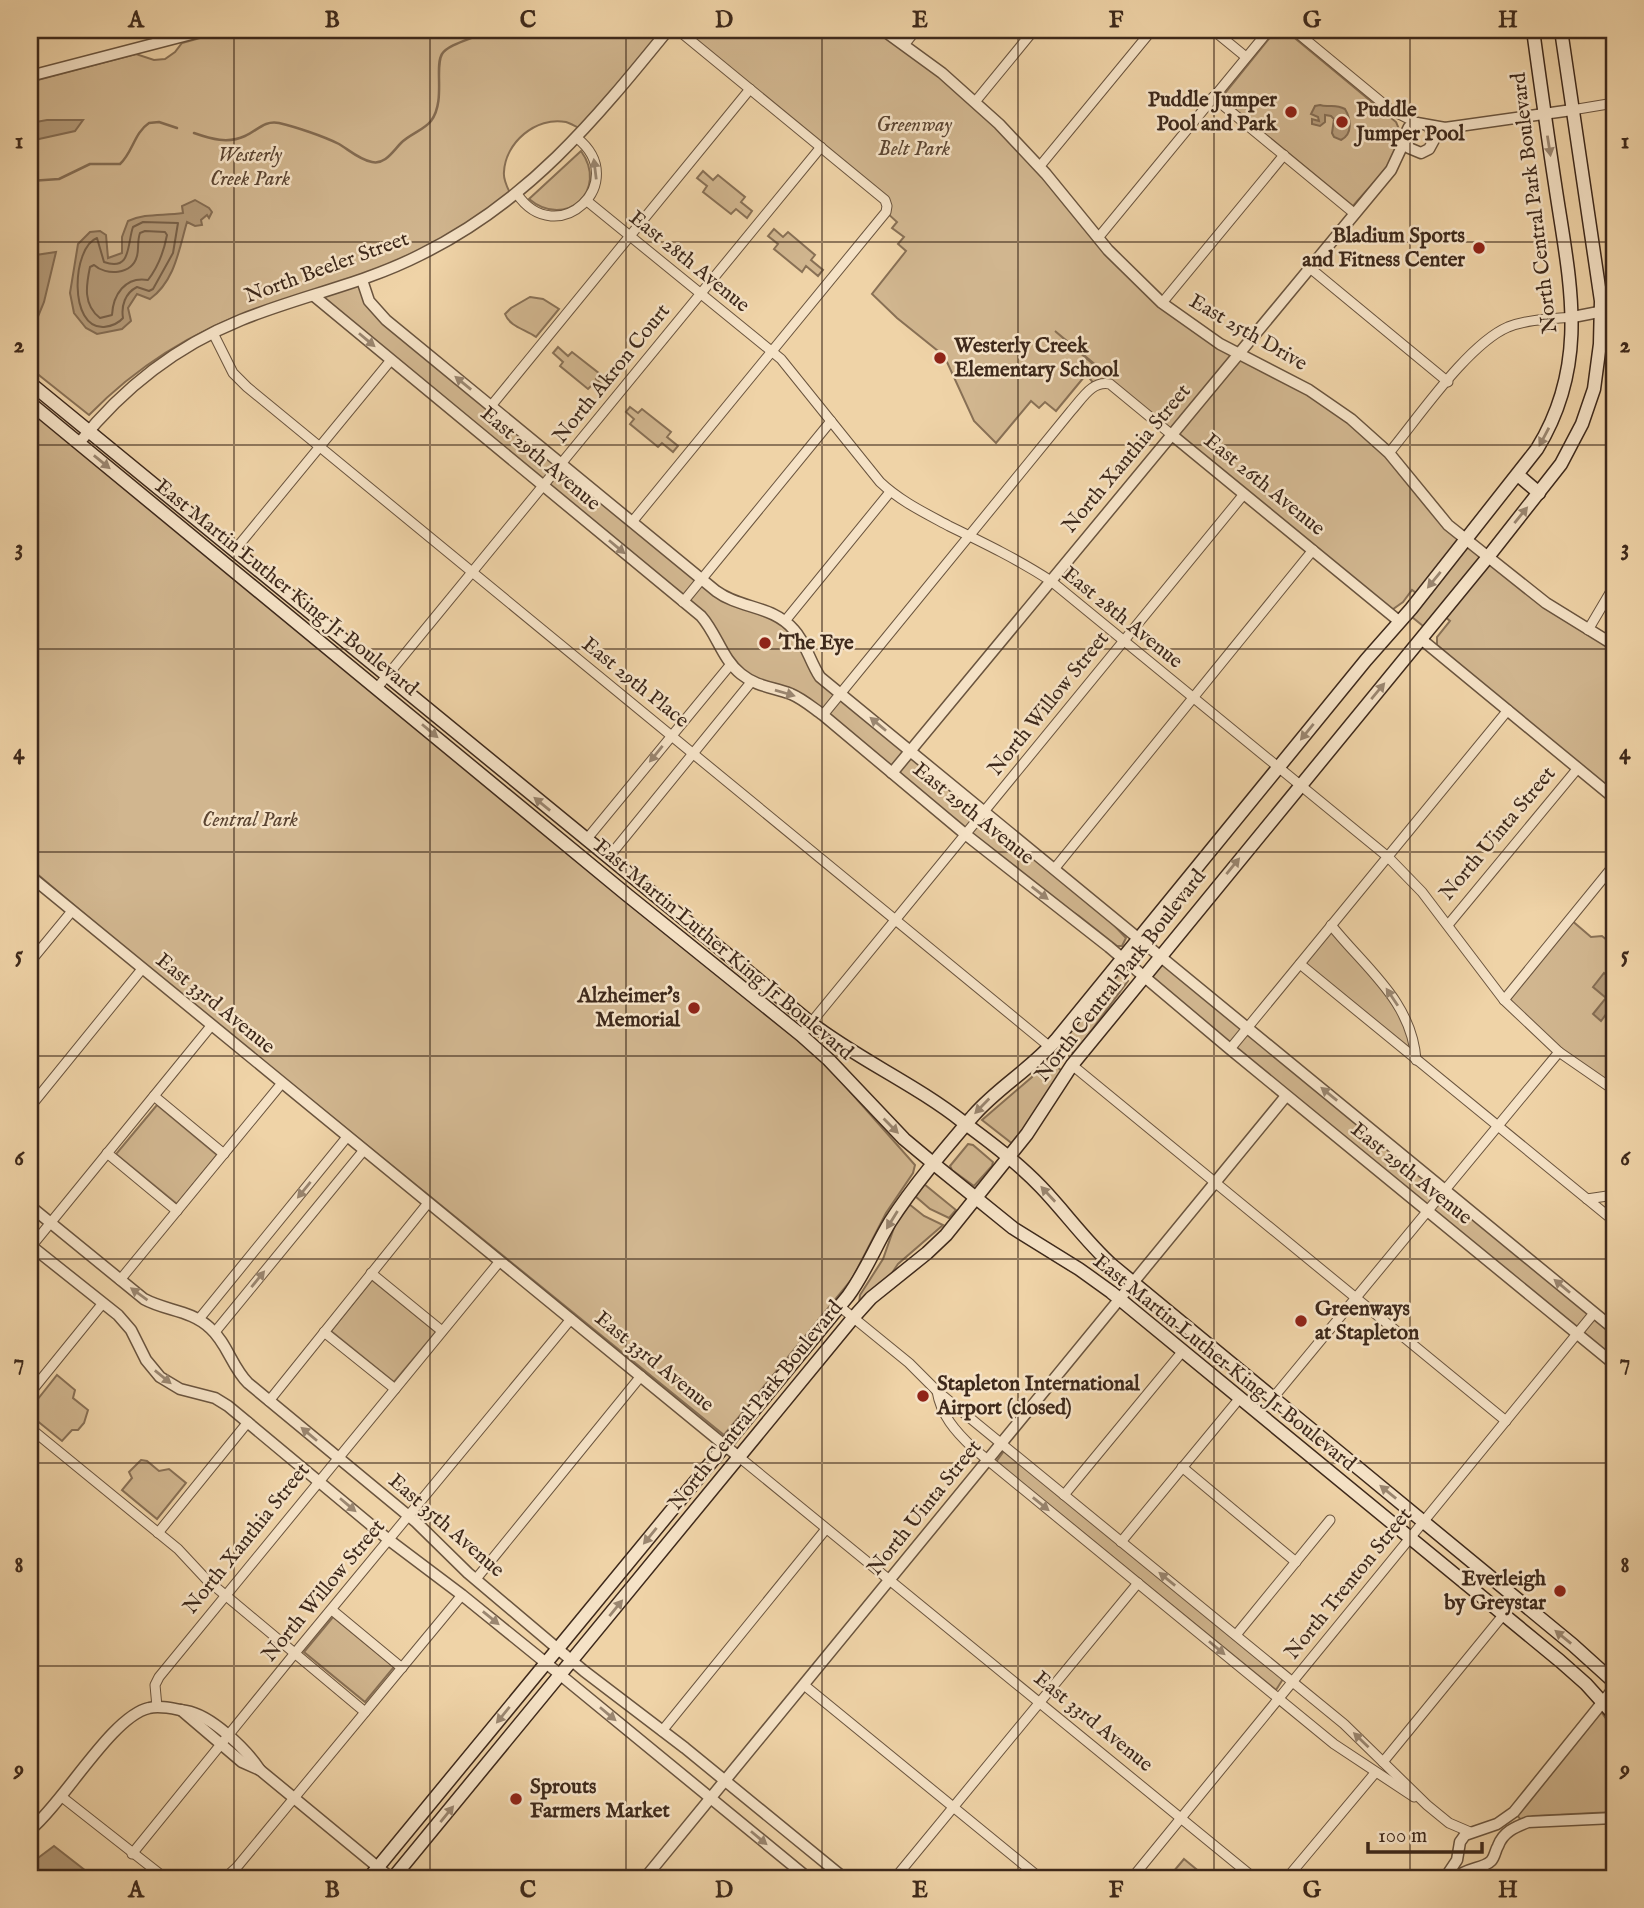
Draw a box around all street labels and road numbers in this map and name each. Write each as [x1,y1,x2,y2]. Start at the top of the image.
street label: North Central Park Boulevard [1505,70,1564,335]
street label: East 28th Avenue [623,205,755,319]
street label: North Beeler Street [241,226,413,310]
street label: East 25th Drive [1184,288,1312,378]
street label: North Akron Court [547,299,677,449]
street label: North Xanthia Street [1057,379,1197,539]
street label: East 29th Avenue [474,401,606,517]
street label: East 26th Avenue [1198,428,1331,542]
street label: East Martin Luther King Jr Boulevard [149,473,424,703]
street label: East 28th Avenue [1056,561,1188,675]
street label: North Willow Street [982,626,1116,782]
street label: East 29th Place [576,631,694,735]
street label: East 29th Avenue [907,757,1040,872]
street label: North Uinta Street [1434,761,1562,907]
street label: East Martin Luther King Jr Boulevard [588,833,859,1067]
street label: North Central Park Boulevard [1029,864,1213,1088]
street label: East 33rd Avenue [150,948,281,1061]
street label: East 29th Avenue [1345,1117,1478,1232]
street label: East Martin Luther King Jr Boulevard [1087,1248,1362,1478]
street label: North Central Park Boulevard [663,1295,850,1517]
street label: East 33rd Avenue [589,1306,720,1419]
street label: North Uinta Street [862,1435,988,1581]
street label: North Xanthia Street [178,1458,316,1620]
street label: East 35th Avenue [382,1468,510,1584]
street label: North Trenton Street [1279,1502,1419,1666]
street label: North Willow Street [256,1514,392,1668]
street label: East 33rd Avenue [1028,1666,1159,1779]

